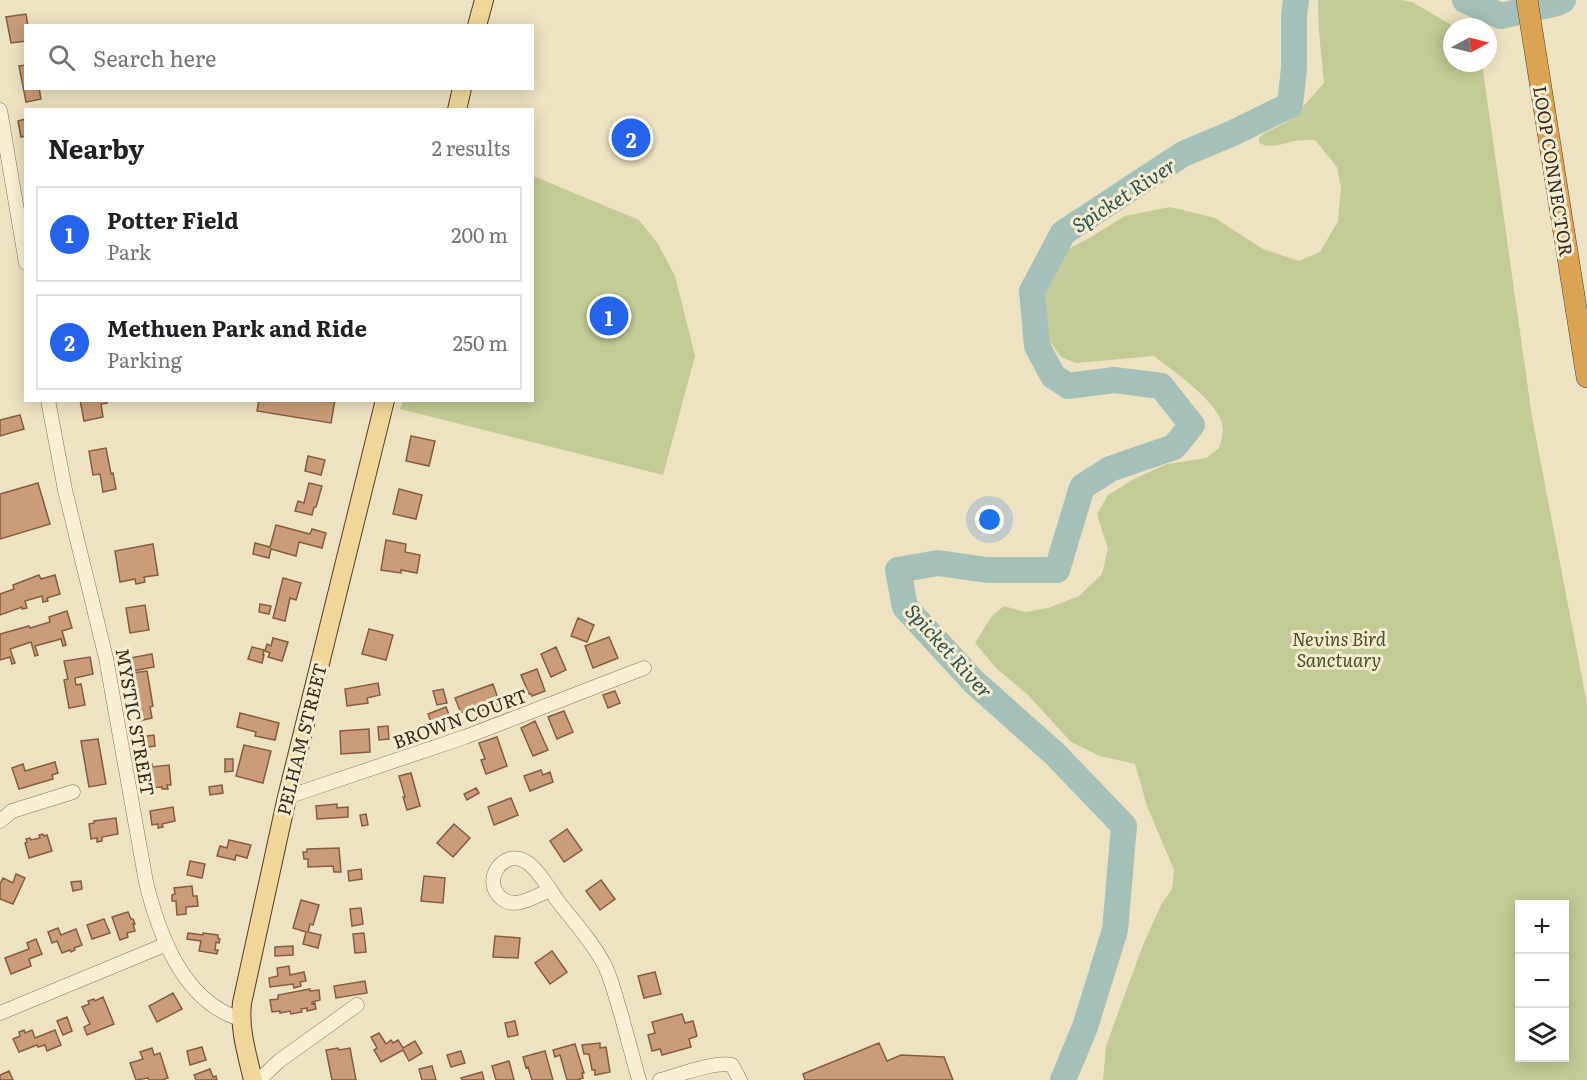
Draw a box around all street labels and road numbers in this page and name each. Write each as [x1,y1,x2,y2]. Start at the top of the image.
street label: LOOP CONNECTOR [1527,84,1581,258]
street label: MYSTIC STREET [110,646,162,798]
street label: PELHAM STREET [269,660,333,818]
street label: BROWN COURT [389,681,531,755]

